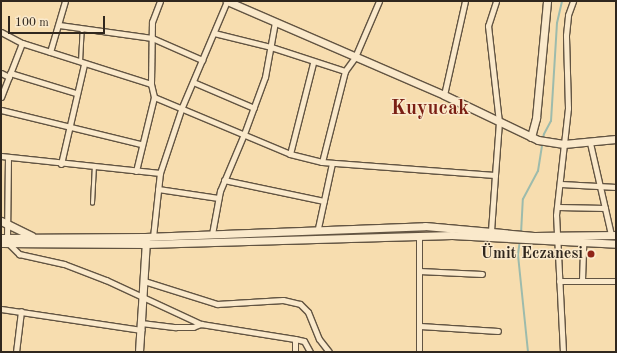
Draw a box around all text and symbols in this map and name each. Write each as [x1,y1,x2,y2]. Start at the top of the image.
scale bar [10,8,107,34]
text: 100 m [15,17,49,29]
district label: Kuyucak [391,97,469,121]
place label: Ümit Eczanesi [480,244,583,264]
marker: Ümit Eczanesi [586,249,596,259]

